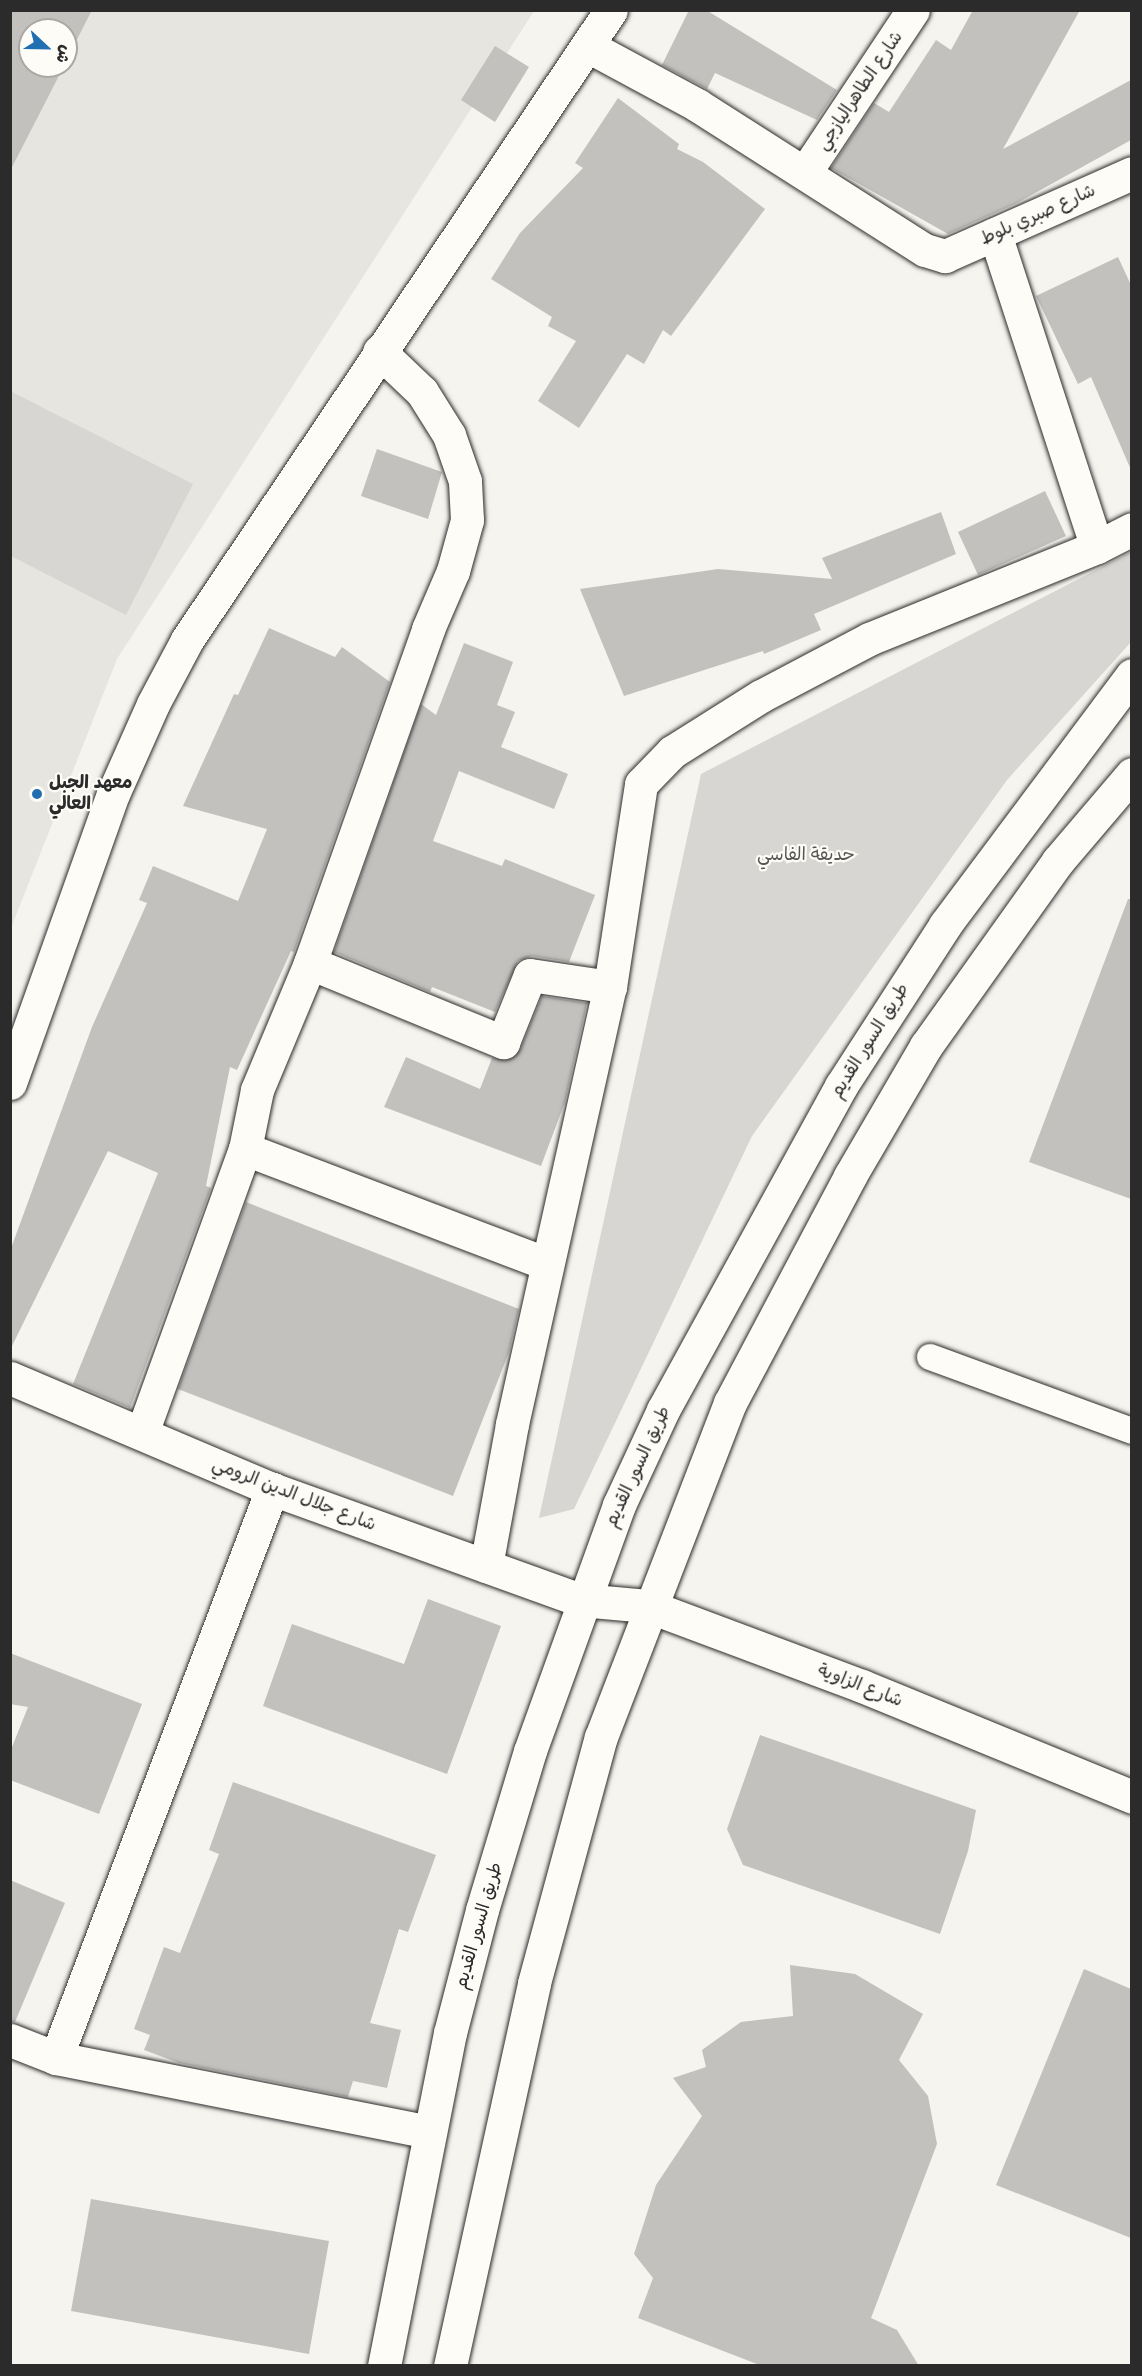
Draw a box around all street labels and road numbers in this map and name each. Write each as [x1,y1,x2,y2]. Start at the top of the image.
street label: شارع الطاهراليازجي [812,27,908,155]
street label: شارع صبري بلوط [977,180,1099,250]
street label: طريق السور القديم [826,980,914,1102]
street label: طريق السور القديم [601,1403,675,1531]
street label: شارع جلال الدين الرومي [209,1454,379,1536]
street label: شارع الزاوية [814,1660,906,1712]
street label: طريق السور القديم [451,1860,507,1992]

